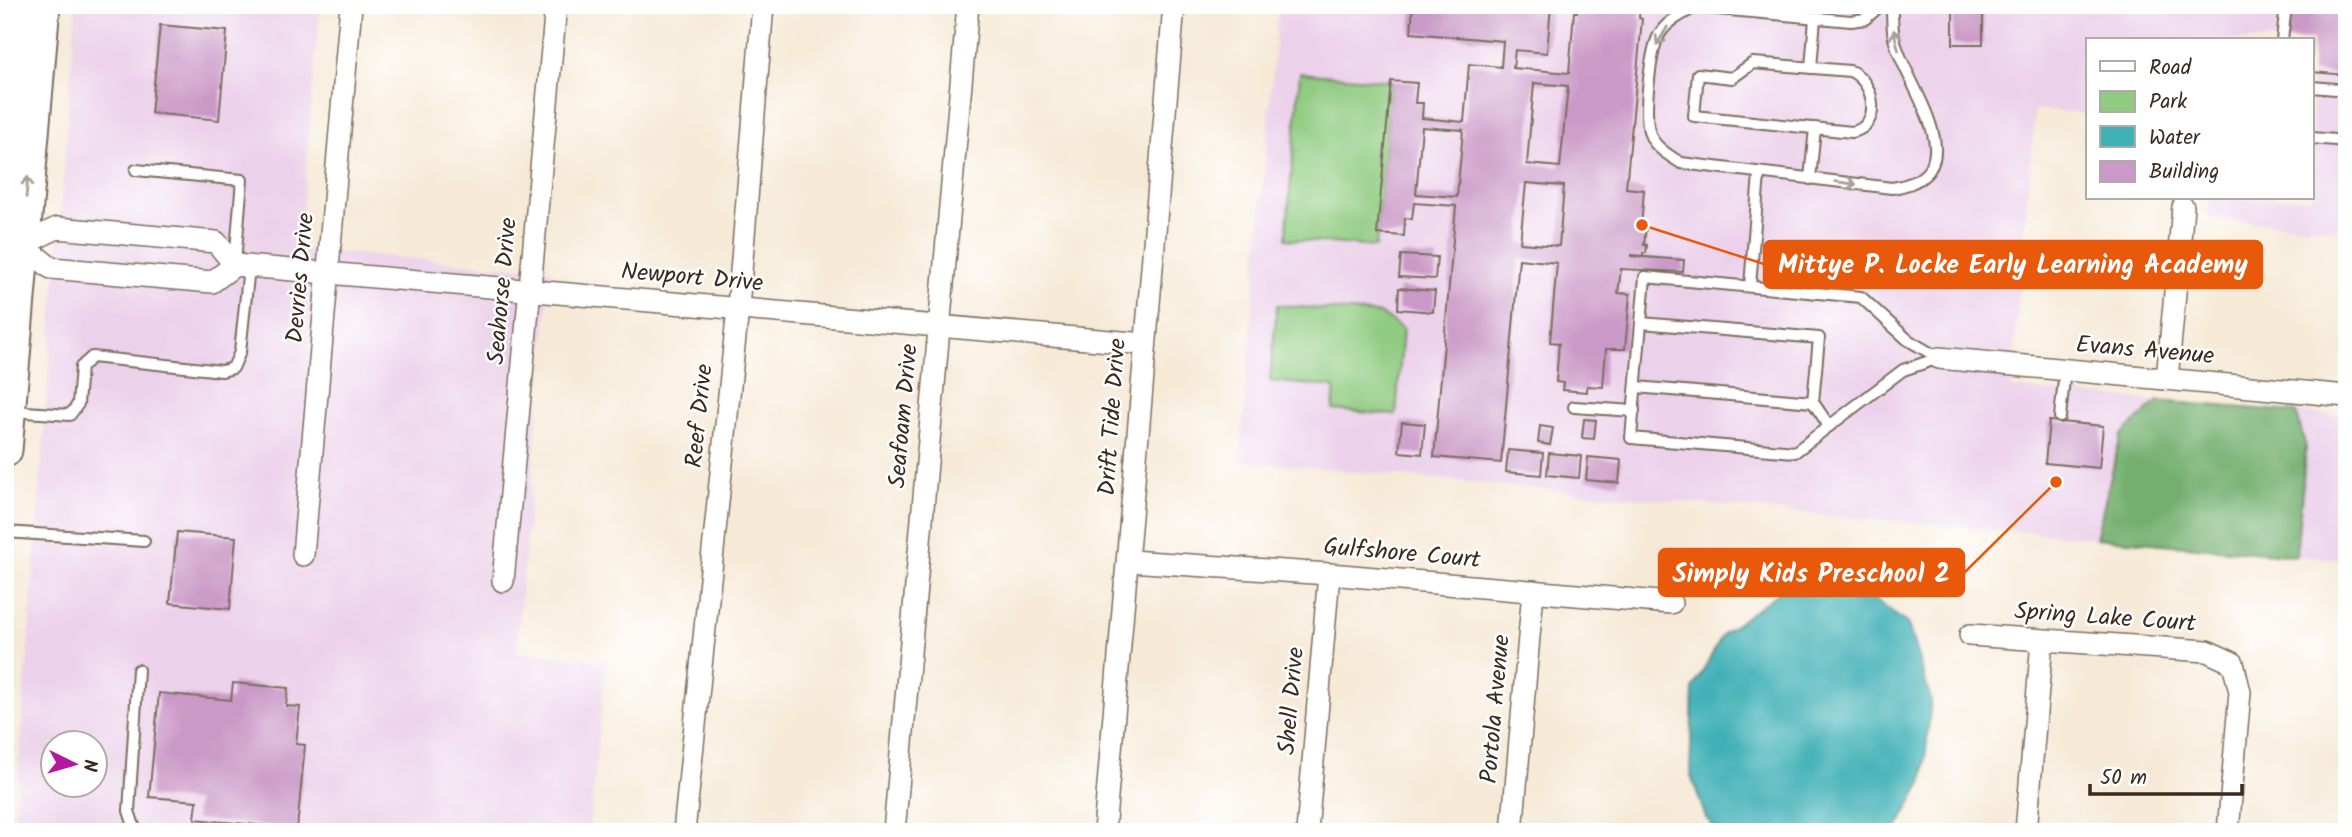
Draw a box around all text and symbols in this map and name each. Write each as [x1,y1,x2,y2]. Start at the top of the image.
one-way arrow [1654,26,1669,45]
one-way arrow [1889,29,1902,52]
legend [2086,38,2314,200]
text: Road [2149,52,2192,85]
text: Park [2149,86,2187,119]
text: Water [2149,122,2201,155]
text: Building [2149,156,2219,189]
one-way arrow [21,176,34,198]
one-way arrow [1834,176,1857,189]
street label: Devries Drive [276,211,326,345]
street label: Seahorse Drive [477,216,529,366]
callout: Mittye P. Locke Early Learning Academy [1764,241,2262,288]
text: Mittye P. Locke Early Learning Academy [1778,245,2248,287]
street label: Newport Drive [619,252,765,304]
street label: Evans Avenue [2074,326,2216,376]
street label: Drift Tide Drive [1088,337,1138,497]
street label: Seafoam Drive [878,342,930,490]
street label: Reef Drive [675,362,725,470]
street label: Gulfshore Court [1322,528,1483,580]
callout: Simply Kids Preschool 2 [1659,549,1964,596]
text: Simply Kids Preschool 2 [1672,554,1950,596]
street label: Spring Lake Court [2013,592,2198,644]
street label: Portola Avenue [1470,633,1522,785]
street label: Shell Drive [1268,645,1316,756]
north arrow [38,728,108,798]
scale bar [2090,753,2242,797]
text: N [73,758,104,773]
text: 50 m [2100,762,2147,795]

